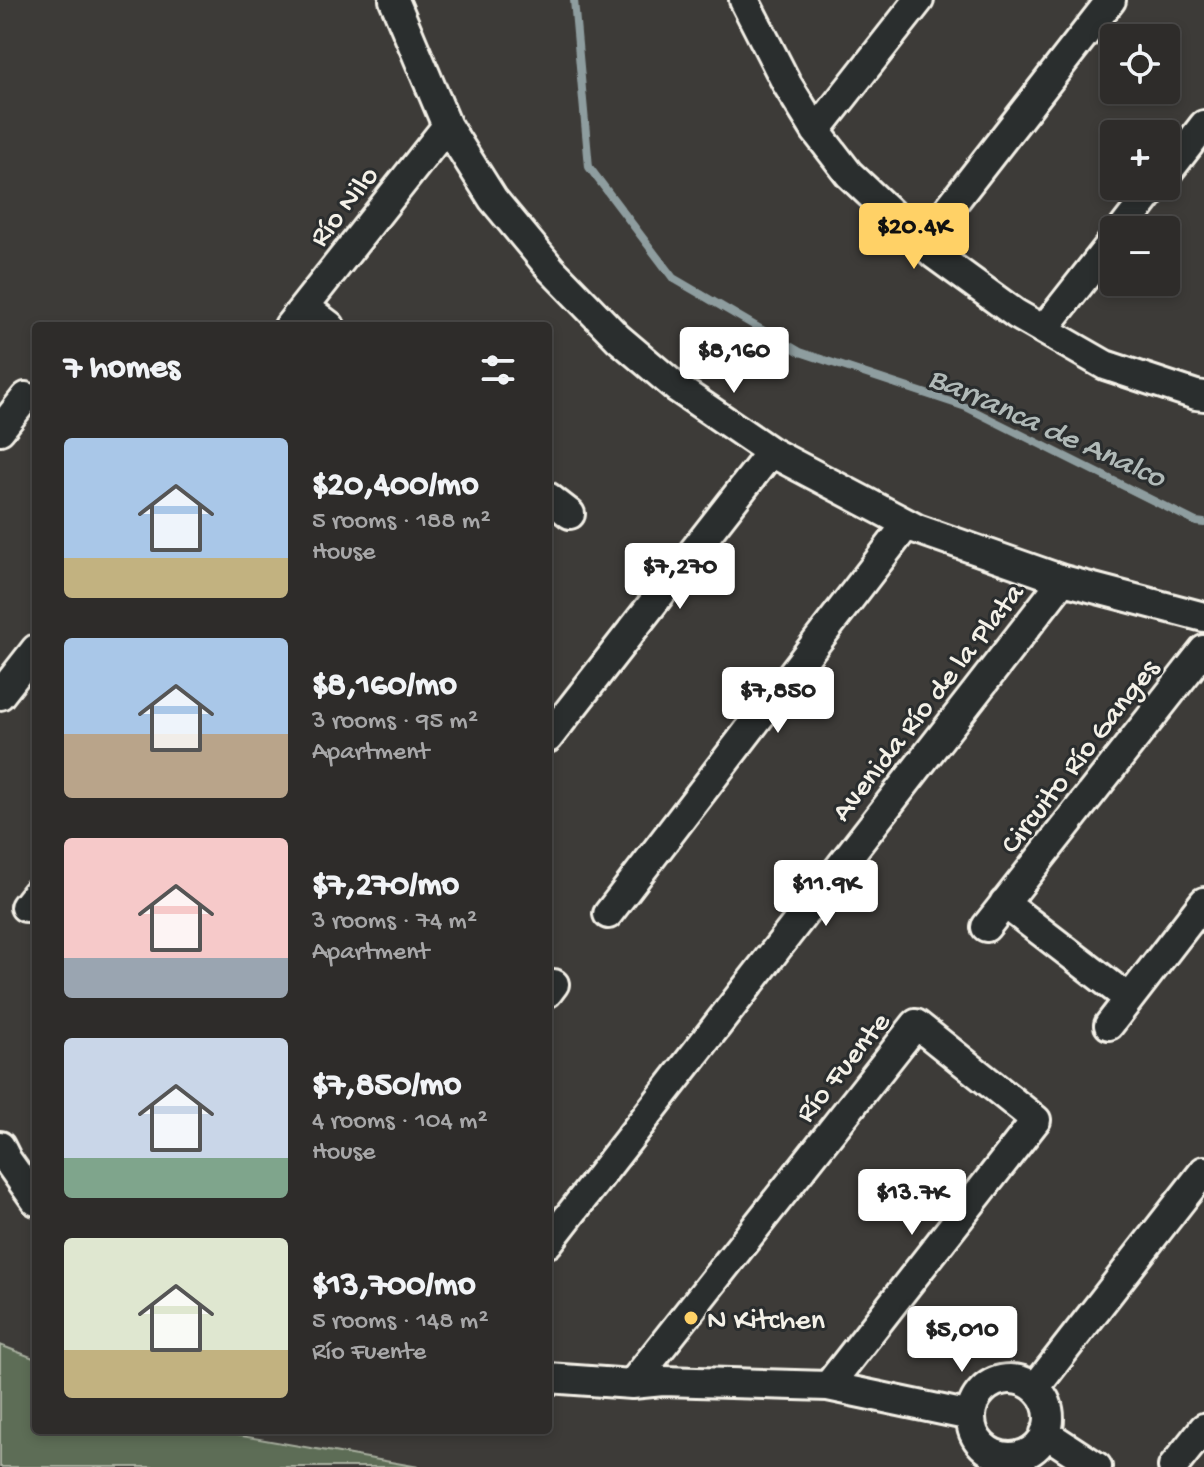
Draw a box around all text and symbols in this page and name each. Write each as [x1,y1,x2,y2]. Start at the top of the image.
map controls [1100,24,1180,296]
button: locate [1100,24,1180,104]
button: + [1100,120,1180,200]
street label: Río Nilo [303,160,388,255]
pin: $20.4K [849,203,979,271]
text: $20.4K [877,213,951,244]
button: − [1100,216,1180,296]
pin: $8,160 [669,327,799,395]
text: $8,160 [698,337,770,368]
icon: filters [476,348,520,392]
text: 7 homes [64,350,180,390]
water label: Barranca de Analco [922,360,1172,499]
text: $20,400/mo [312,467,479,507]
icon: home [128,470,224,566]
text: 5 rooms · 188 m² [312,507,490,538]
text: House [312,538,376,569]
pin: $7,270 [615,543,745,611]
text: $7,270 [643,553,717,584]
street label: Avenida Río de la Plata [826,577,1034,830]
street label: Circuito Río Ganges [995,653,1169,862]
text: $8,160/mo [312,667,457,707]
pin: $7,850 [713,667,843,735]
icon: home [128,670,224,766]
text: $7,850 [740,677,816,708]
text: 3 rooms · 95 m² [312,707,478,738]
text: Apartment [312,738,429,769]
pin: $11.9K [761,860,891,928]
text: $7,270/mo [312,867,459,907]
icon: home [128,870,224,966]
text: $11.9K [792,870,860,901]
text: 3 rooms · 74 m² [312,907,477,938]
text: Apartment [312,938,429,969]
street label: Río Fuente [789,1006,900,1131]
text: $7,850/mo [312,1067,461,1107]
icon: home [128,1070,224,1166]
text: 4 rooms · 104 m² [312,1107,488,1138]
text: House [312,1138,376,1169]
pin: $13.7K [847,1169,977,1237]
text: $13.7K [876,1179,948,1210]
text: $13,700/mo [312,1267,476,1307]
icon: home [128,1270,224,1366]
place label: N Kitchen [707,1305,825,1340]
pin: $5,010 [897,1306,1027,1374]
text: 5 rooms · 148 m² [312,1307,489,1338]
marker: N Kitchen [682,1309,700,1327]
text: $5,010 [925,1316,999,1347]
text: Río Fuente [312,1338,426,1369]

